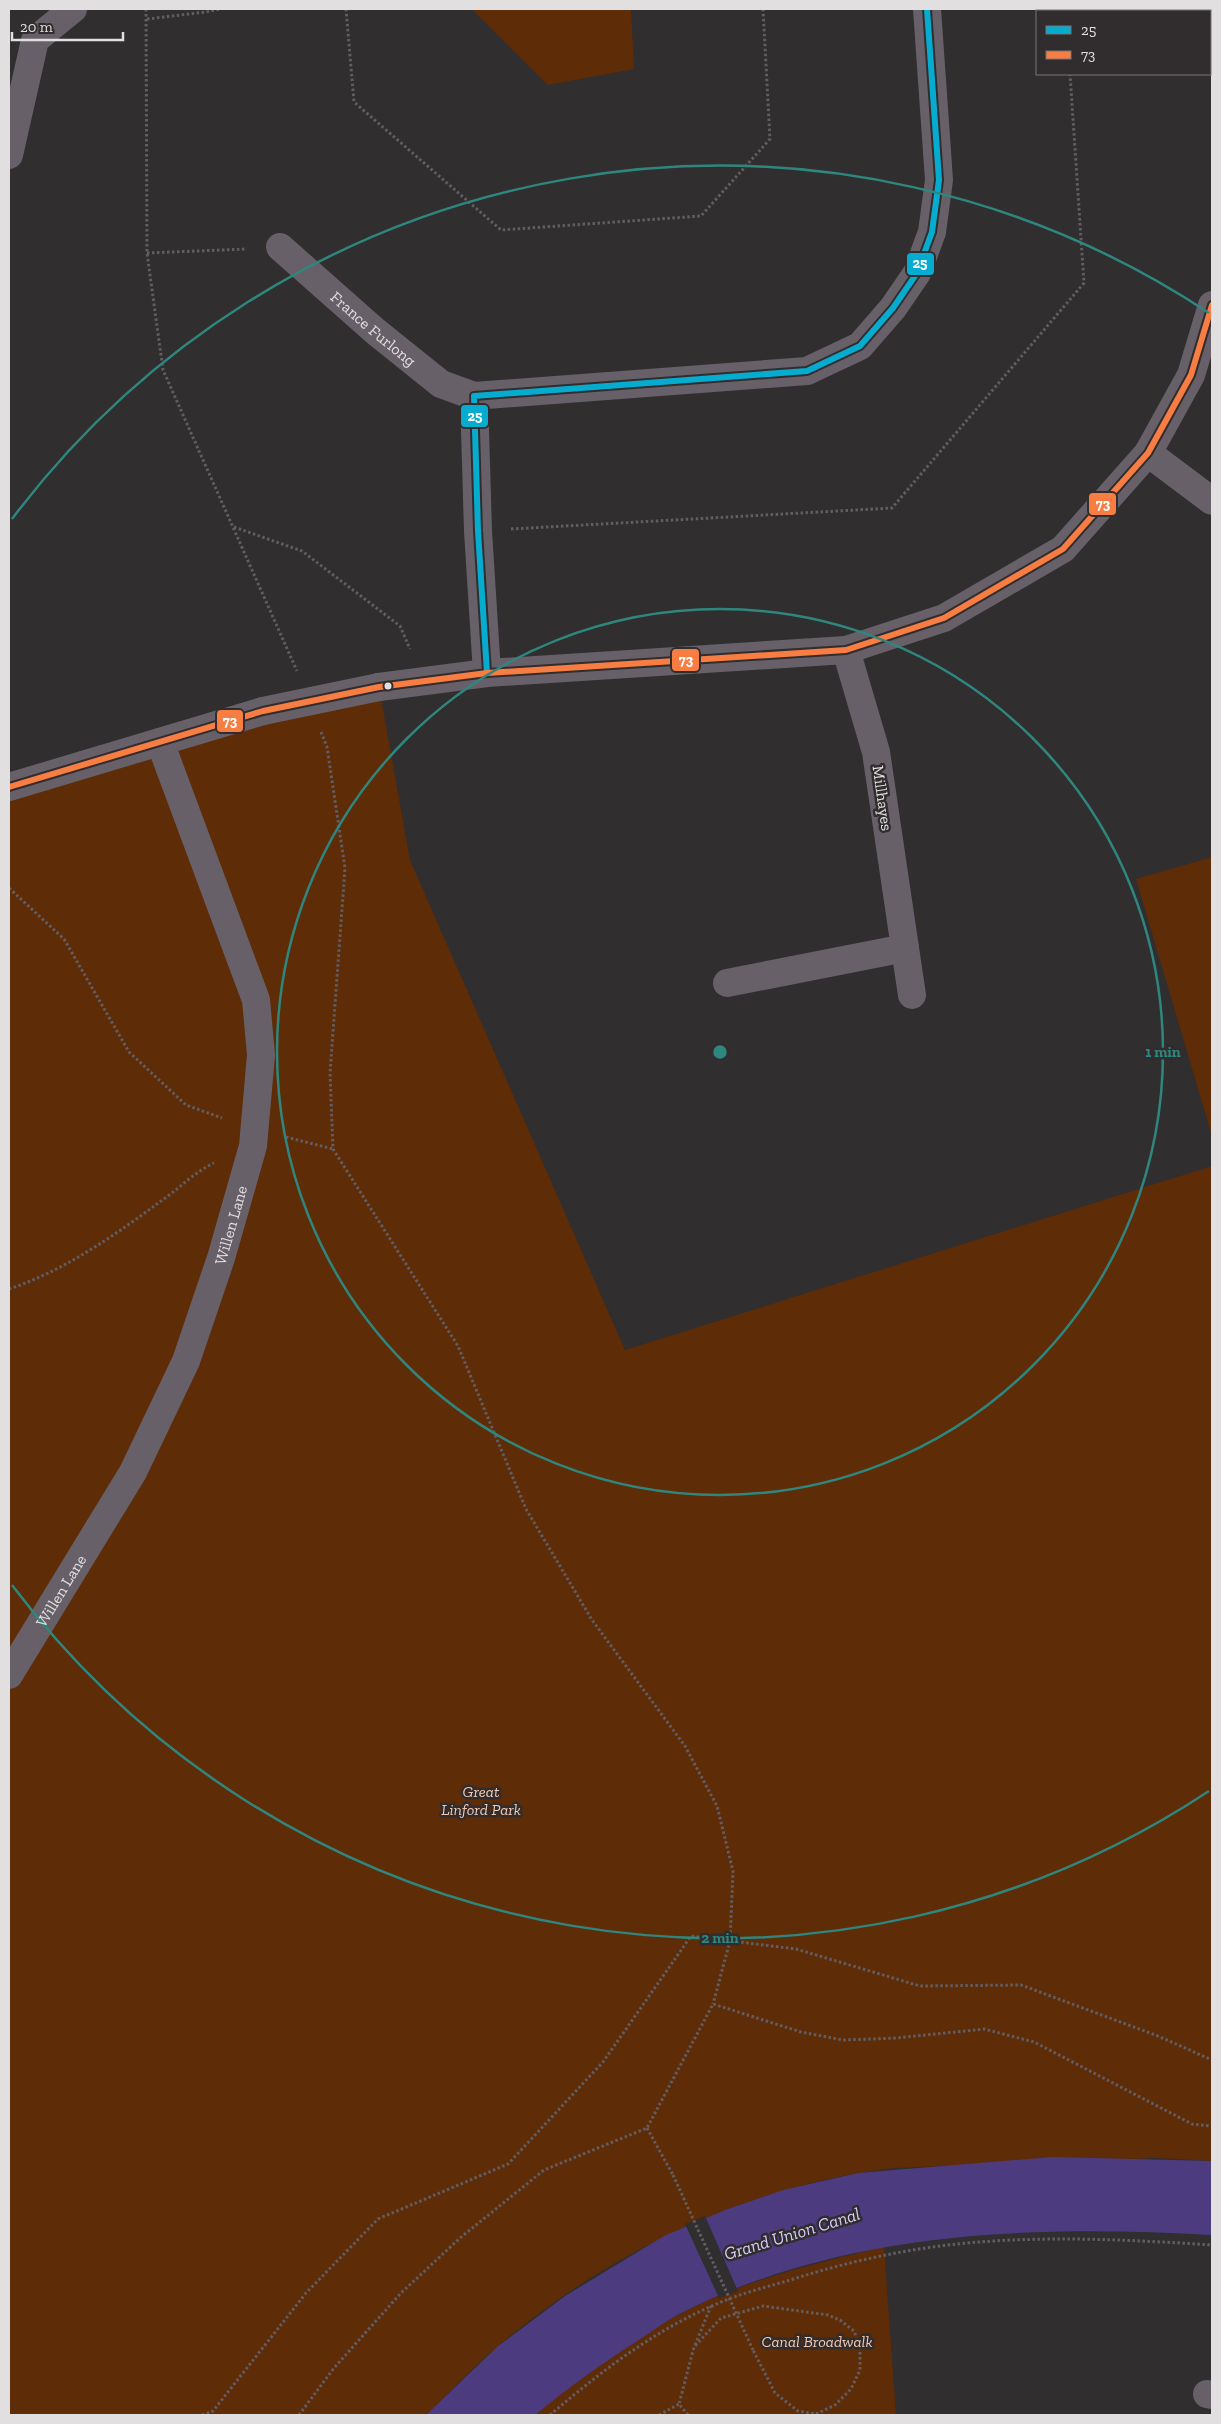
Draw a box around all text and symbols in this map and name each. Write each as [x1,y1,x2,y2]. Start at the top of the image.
scale bar [12,10,124,42]
legend [1036,10,1211,75]
text: 20 m [20,18,53,36]
text: 25 [1081,21,1097,39]
text: 73 [1081,46,1095,64]
line badge: 25 [906,252,935,276]
text: 25 [913,255,927,272]
street label: France Furlong [327,287,420,370]
line badge: 25 [460,404,489,428]
text: 25 [468,408,482,425]
line badge: 73 [1088,492,1117,516]
text: 73 [1096,496,1111,513]
line badge: 73 [671,648,700,672]
text: 73 [679,652,694,669]
unlabelled marker [383,681,393,691]
line badge: 73 [216,709,244,733]
text: 73 [223,713,238,730]
street label: Millhayes [869,764,897,832]
centre of rings [711,1043,729,1061]
text: 1 min [1145,1043,1181,1061]
street label: Willen Lane [211,1183,251,1267]
street label: Willen Lane [32,1551,90,1630]
park label: Great Linford Park [441,1782,521,1819]
text: 2 min [701,1929,739,1947]
water label: Grand Union Canal [721,2203,863,2265]
park label: Canal Broadwalk [761,2332,873,2351]

